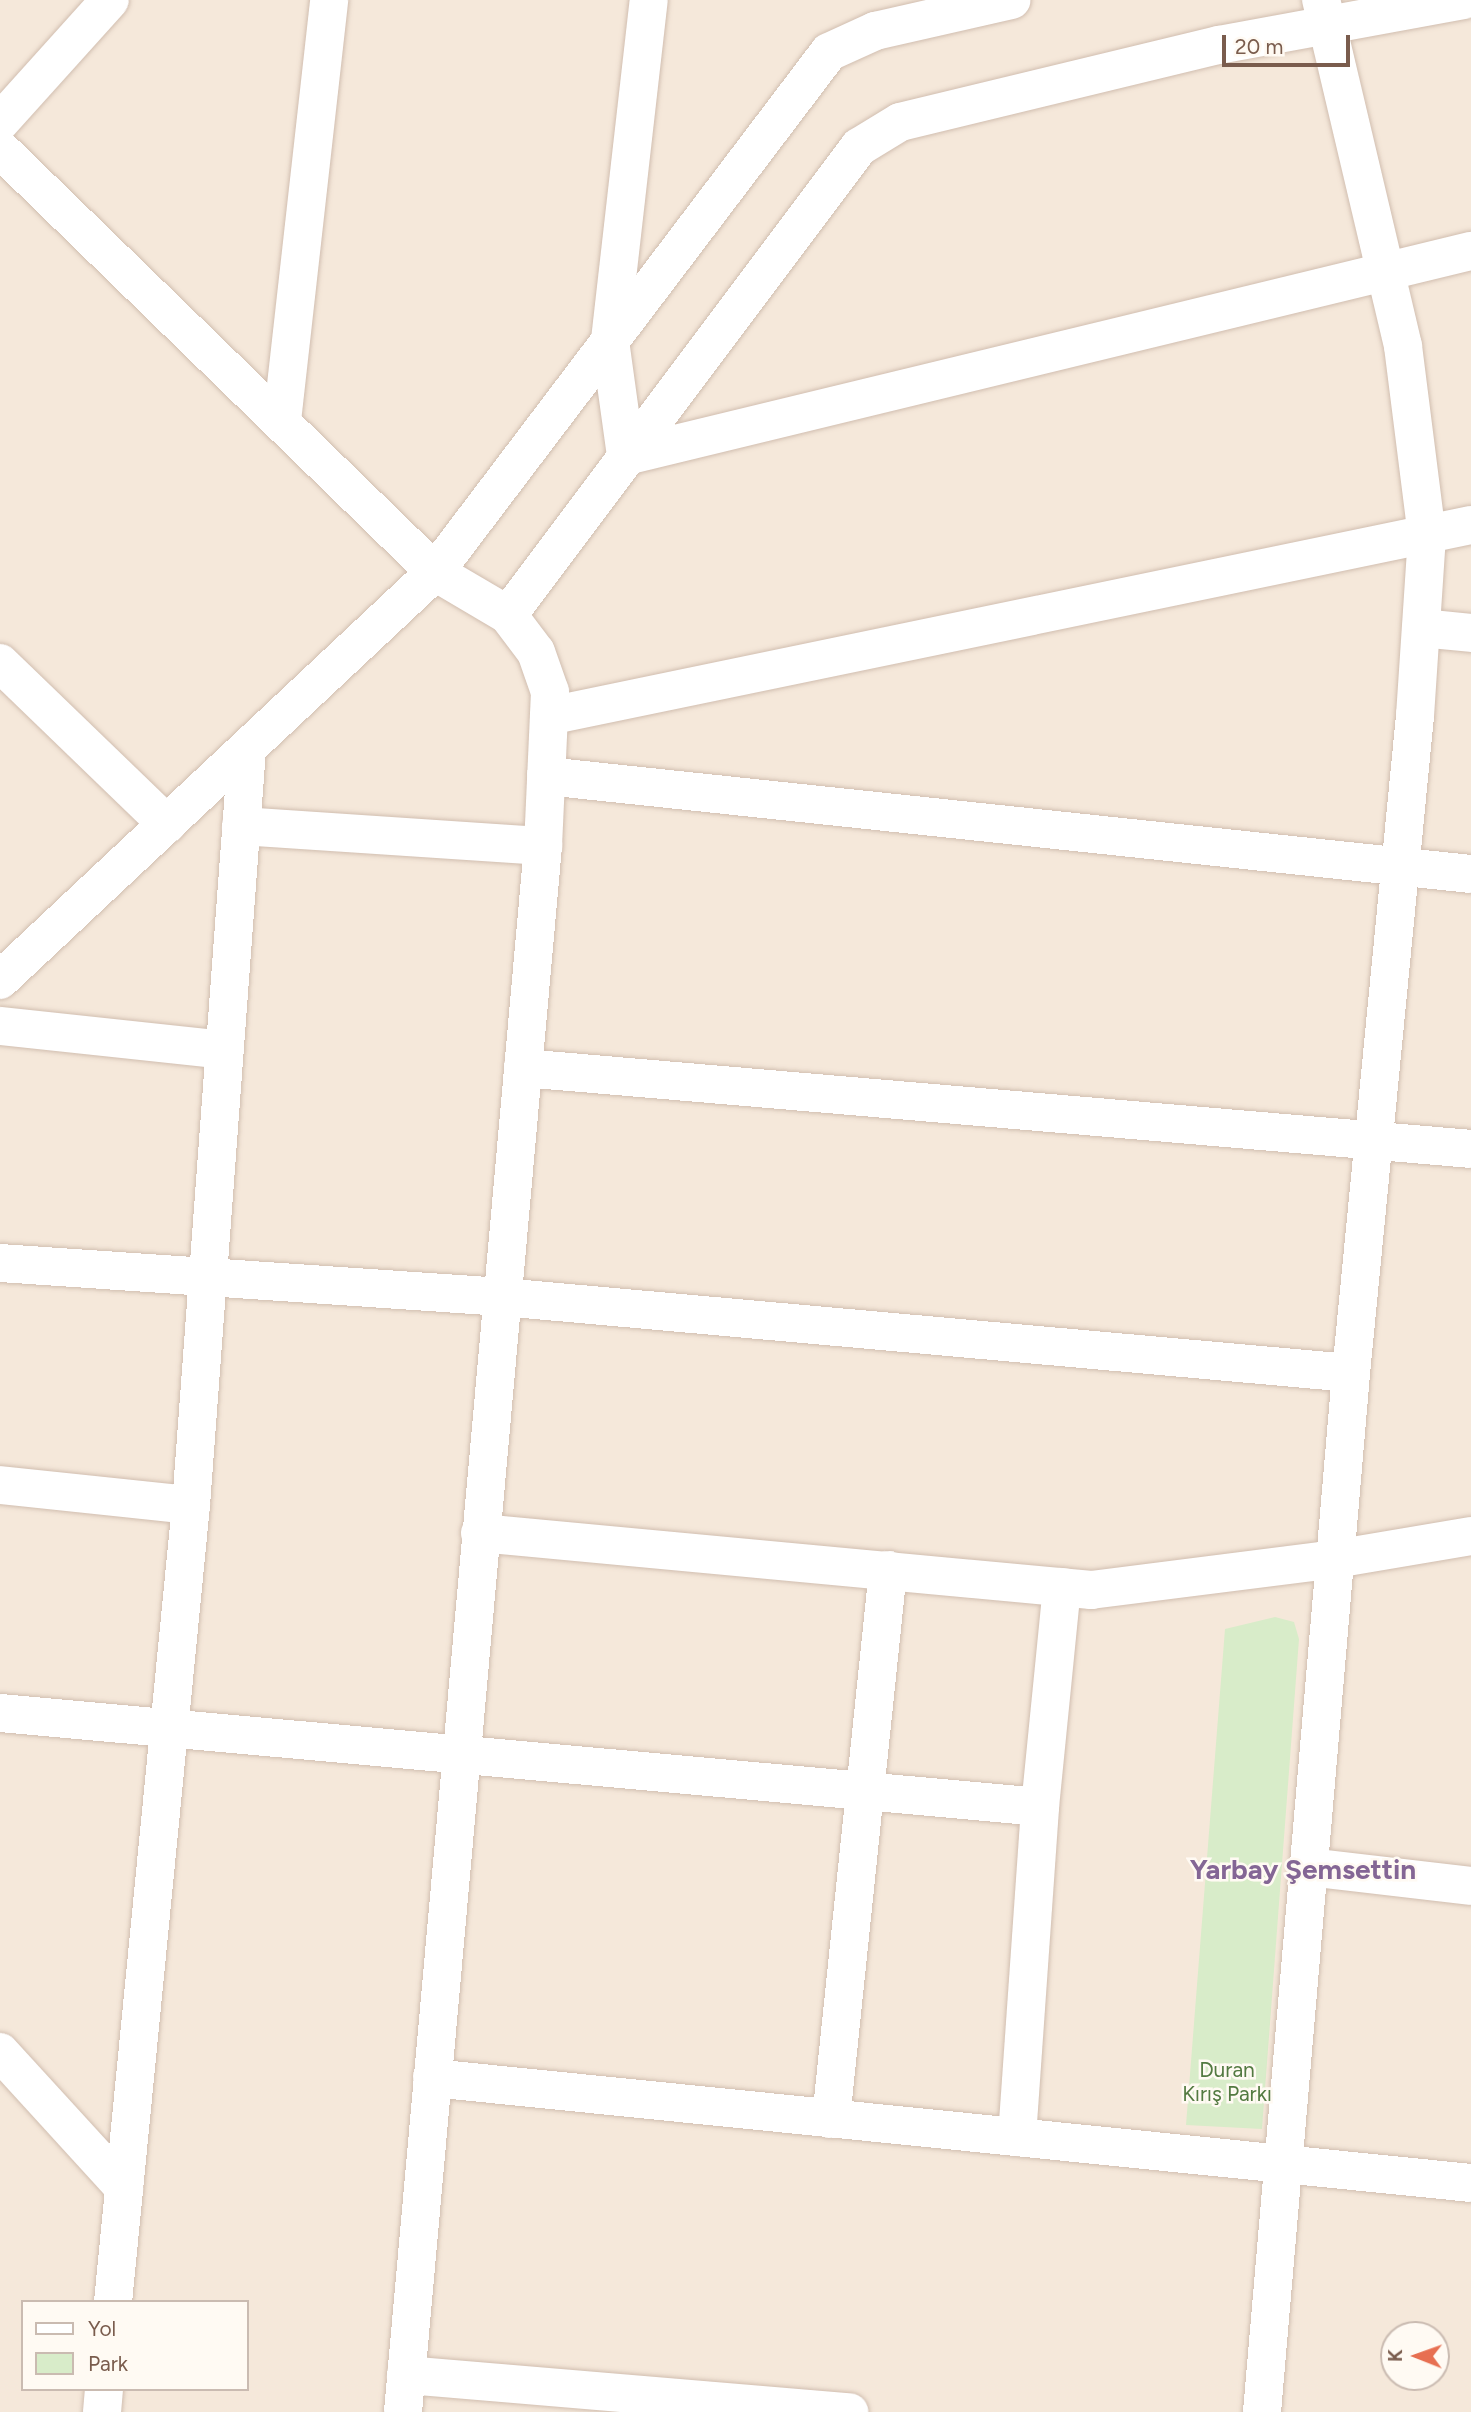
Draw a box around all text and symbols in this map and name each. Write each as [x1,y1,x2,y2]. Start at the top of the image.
scale bar [1226,21,1354,65]
text: 20 m [1235,34,1283,59]
district label: Yarbay Şemsettin [1190,1852,1416,1886]
park label: Duran Kırış Parkı [1182,2057,1272,2107]
legend [21,2300,248,2391]
text: Yol [88,2316,116,2341]
north arrow [1380,2321,1450,2391]
text: K [1384,2349,1407,2362]
text: Park [88,2351,128,2376]

